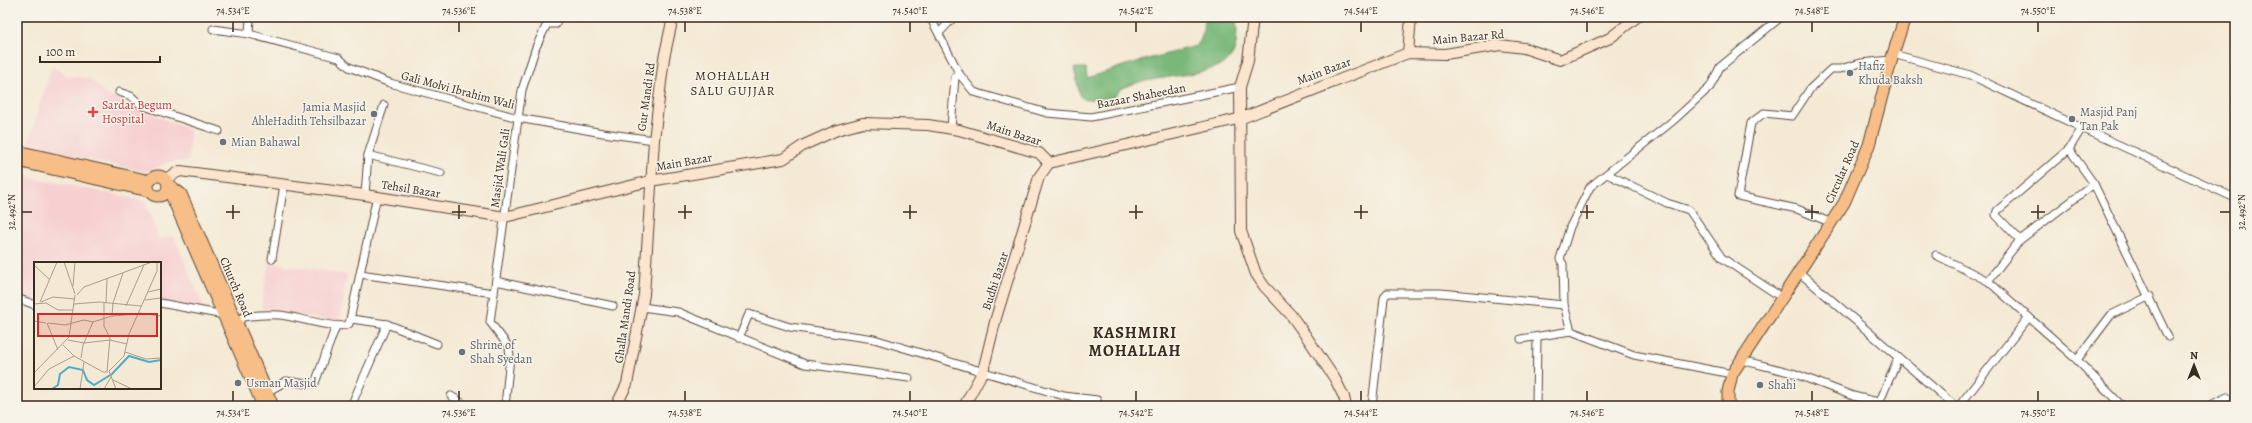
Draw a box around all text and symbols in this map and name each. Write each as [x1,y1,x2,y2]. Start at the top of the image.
text: 74.534°E [216,4,250,17]
text: 74.536°E [442,4,476,17]
text: 74.538°E [668,4,702,17]
text: 74.540°E [893,4,928,17]
text: 74.542°E [1119,4,1153,17]
text: 74.544°E [1344,4,1378,17]
text: 74.546°E [1570,4,1604,17]
text: 74.548°E [1795,4,1829,17]
text: 74.550°E [2021,4,2055,17]
street label: Main Bazar Rd [1431,26,1505,48]
scale bar [40,38,160,64]
text: 100 m [46,44,75,60]
street label: Main Bazar [1295,53,1354,89]
place label: Hafiz Khuda Baksh [1858,58,1923,88]
street label: Gur Mandi Rd [633,61,659,132]
street label: Gali Molvi Ibrahim Wali [399,67,517,113]
district label: MOHALLAH SALU GUJJAR [691,67,775,99]
marker: Hafiz Khuda Baksh [1845,68,1855,78]
street label: Bazaar Shaheedan [1095,79,1187,112]
place label: Sardar Begum Hospital [102,97,172,127]
place label: Jamia Masjid AhleHadith Tehsilbazar [251,99,367,129]
place label: Masjid Panj Tan Pak [2080,104,2137,134]
marker: Sardar Begum Hospital [87,106,99,118]
marker: Jamia Masjid AhleHadith Tehsilbazar [369,109,379,119]
marker: Masjid Panj Tan Pak [2067,114,2077,124]
street label: Main Bazar [985,117,1044,149]
street label: Masjid Wali Gali [487,127,513,209]
place label: Mian Bahawal [231,134,300,150]
marker: Mian Bahawal [218,137,228,147]
street label: Circular Road [1821,138,1863,206]
street label: Main Bazar [655,149,714,175]
street label: Tehsil Bazar [380,176,442,202]
text: 32.492°N [5,194,18,230]
text: 32.492°N [2235,194,2248,230]
street label: Budhi Bazar [978,249,1012,312]
street label: Church Road [216,255,256,320]
inset map [34,262,161,389]
street label: Ghalla Mandi Road [611,269,639,364]
district label: KASHMIRI MOHALLAH [1089,322,1181,362]
place label: Shrine of Shah Syedan [470,337,533,367]
north arrow [2174,345,2214,385]
marker: Shrine of Shah Syedan [457,347,467,357]
text: N [2190,348,2198,363]
place label: Usman Masjid [246,375,317,391]
place label: Shahi [1768,377,1796,393]
marker: Usman Masjid [233,378,243,388]
marker: Shahi [1755,380,1765,390]
text: 74.534°E [216,406,250,419]
text: 74.536°E [442,406,476,419]
text: 74.538°E [668,406,702,419]
text: 74.540°E [893,406,928,419]
text: 74.542°E [1119,406,1153,419]
text: 74.544°E [1344,406,1378,419]
text: 74.546°E [1570,406,1604,419]
text: 74.548°E [1795,406,1829,419]
text: 74.550°E [2021,406,2055,419]

